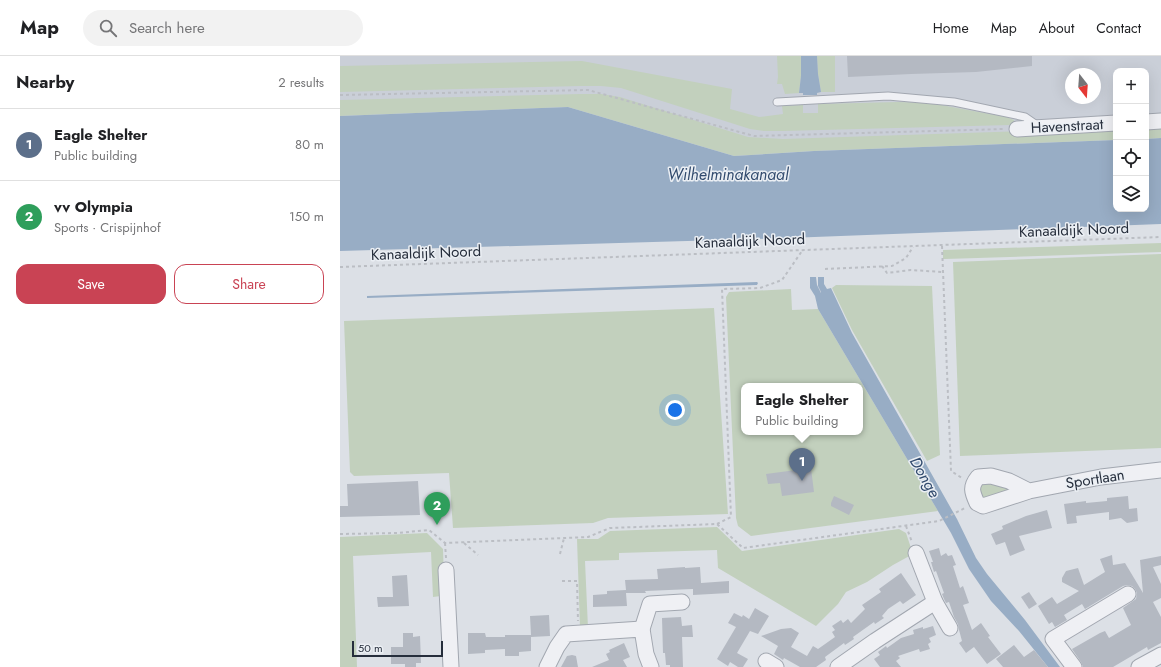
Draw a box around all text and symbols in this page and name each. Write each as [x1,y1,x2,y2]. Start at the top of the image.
search box [83,10,363,46]
text: Map [20,14,59,41]
icon: search [97,17,119,39]
text: Search here [129,17,205,39]
text: Home [933,18,969,38]
text: Map [991,18,1017,38]
text: About [1039,18,1074,38]
text: Contact [1096,18,1141,38]
north arrow [1065,68,1101,104]
map controls [1113,68,1149,212]
button: + [1113,68,1149,104]
text: Nearby [16,70,74,94]
text: 2 results [278,73,324,92]
button: − [1113,104,1149,140]
street label: Havenstraat [1030,113,1104,139]
text: Eagle Shelter [54,124,148,146]
text: 1 [26,135,32,154]
text: 80 m [295,135,324,154]
button: locate [1113,140,1149,176]
text: Public building [54,146,137,165]
water label: Wilhelminakanaal [668,163,790,186]
button: layers [1113,176,1149,212]
text: vv Olympia [54,196,133,218]
text: 2 [25,207,33,226]
text: 150 m [289,207,324,226]
street label: Kanaaldijk Noord [1018,217,1130,243]
text: Sports · Crispijnhof [54,218,161,237]
street label: Kanaaldijk Noord [694,228,806,254]
street label: Kanaaldijk Noord [370,240,482,266]
button: Save [16,264,166,304]
button: Share [174,264,324,304]
popup [741,383,863,435]
text: Eagle Shelter [755,389,849,411]
your location [665,400,685,420]
text: Public building [755,411,838,430]
pin: 1 [789,448,815,481]
water label: Donge [904,452,946,502]
street label: Sportlaan [1064,463,1126,495]
pin: 2 [424,492,450,525]
scale bar [352,639,443,658]
text: 50 m [358,640,383,656]

